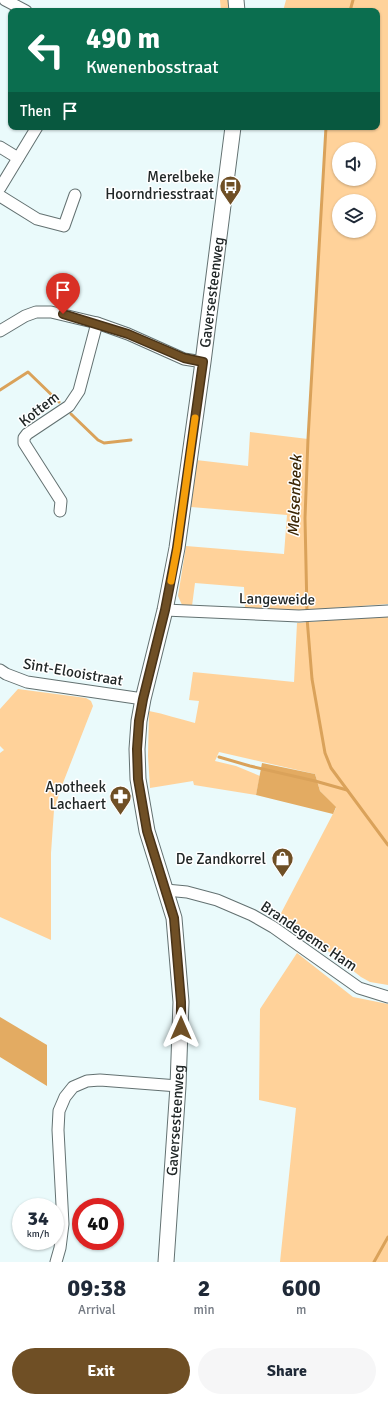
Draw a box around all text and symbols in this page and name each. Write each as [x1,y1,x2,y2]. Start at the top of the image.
text: 490 m [86,22,160,56]
icon: left [20,24,72,76]
text: Kwenenbosstraat [86,56,219,78]
icon: arrive [59,100,81,122]
text: Then [20,102,51,120]
map controls [332,142,376,238]
button: sound [332,142,376,186]
place label: Merelbeke Hoorndriesstraat [105,168,214,203]
bus stop icon: Merelbeke Hoorndriesstraat [217,173,243,206]
button: layers [332,194,376,238]
street label: Gaversesteenweg [196,236,228,349]
pin [46,273,80,314]
icon: arrive [52,279,74,301]
street label: Kottem [15,388,63,430]
water label: Melsenbeek [284,453,306,537]
street label: Langeweide [239,589,315,609]
street label: Sint-Elooistraat [22,654,124,690]
place label: Apotheek Lachaert [45,778,106,813]
pharmacy icon: Apotheek Lachaert [108,783,134,816]
shop icon: De Zandkorrel [269,846,295,879]
place label: De Zandkorrel [176,850,266,868]
street label: Brandegems Ham [257,897,361,975]
position arrow [160,1007,202,1049]
street label: Gaversesteenweg [163,1064,188,1177]
speed limit sign: 40 [72,1198,124,1250]
text: 34 [27,1206,49,1231]
text: km/h [27,1228,49,1240]
text: 09:38 [67,1273,126,1303]
text: 2 [198,1273,210,1303]
text: 600 [282,1273,321,1303]
text: Arrival [78,1302,115,1318]
text: min [194,1302,215,1318]
text: m [296,1302,306,1318]
button: Exit [12,1348,190,1394]
button: Share [198,1348,376,1394]

